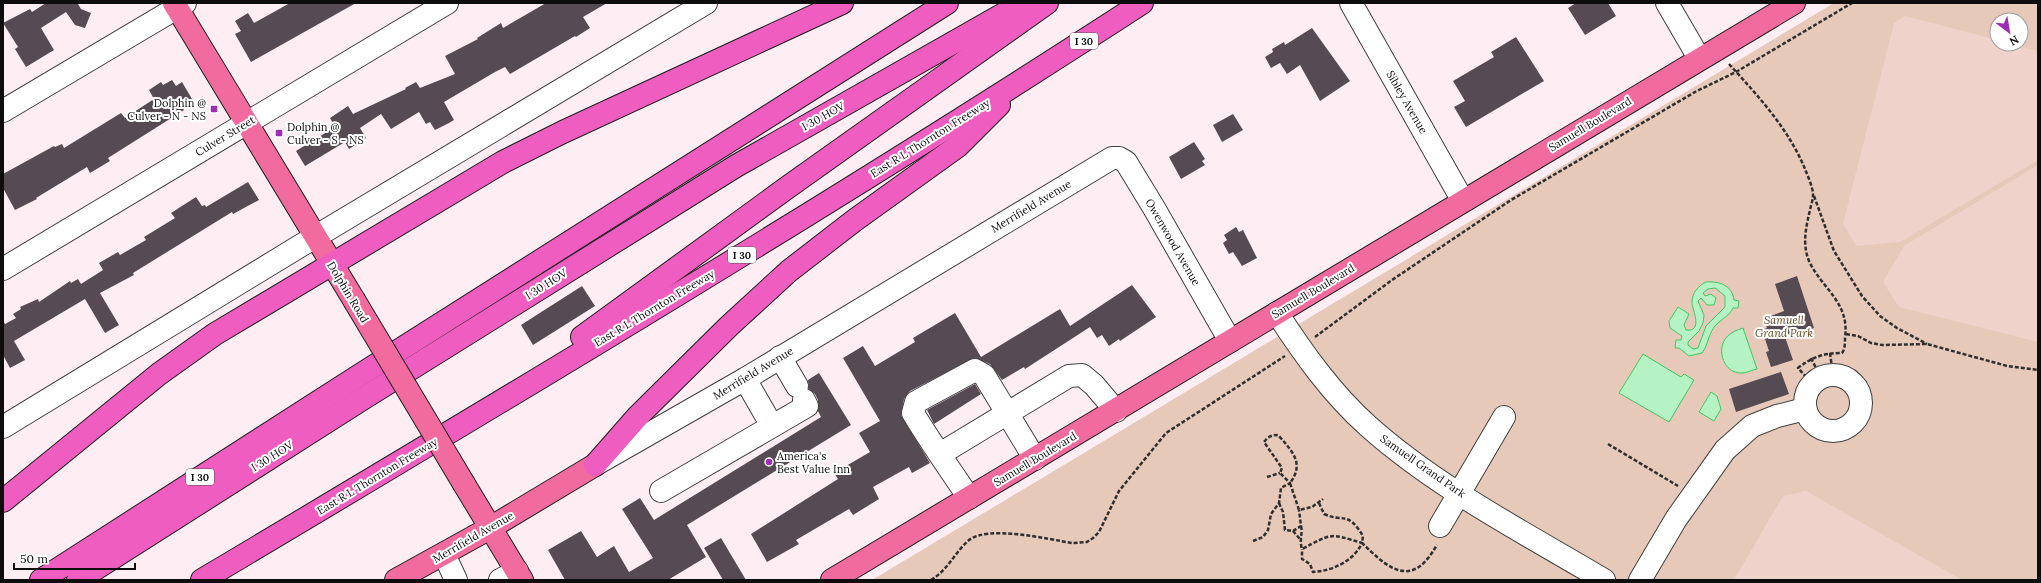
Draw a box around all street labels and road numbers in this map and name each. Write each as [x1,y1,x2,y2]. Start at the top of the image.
road number: I 30 [1070,33,1098,49]
street label: Sibley Avenue [1383,68,1431,136]
street label: Samuell Boulevard [1546,94,1634,154]
street label: East R L Thornton Freeway [868,95,992,180]
street label: I 30 HOV [799,98,848,133]
street label: Culver Street [192,112,258,159]
street label: Merrifield Avenue [988,176,1074,235]
street label: Owenwood Avenue [1142,196,1204,288]
road number: I 30 [728,247,756,263]
street label: Dolphin Road [324,259,372,326]
street label: Samuell Boulevard [1269,261,1357,321]
street label: I 30 HOV [522,265,570,302]
street label: East R L Thornton Freeway [591,266,717,350]
street label: Merrifield Avenue [710,343,796,402]
street label: Samuell Boulevard [991,429,1079,489]
street label: Samuell Grand Park [1378,431,1468,501]
street label: East R L Thornton Freeway [314,434,440,518]
street label: I 30 HOV [248,437,296,474]
road number: I 30 [186,469,214,485]
street label: Merrifield Avenue [430,508,516,566]

